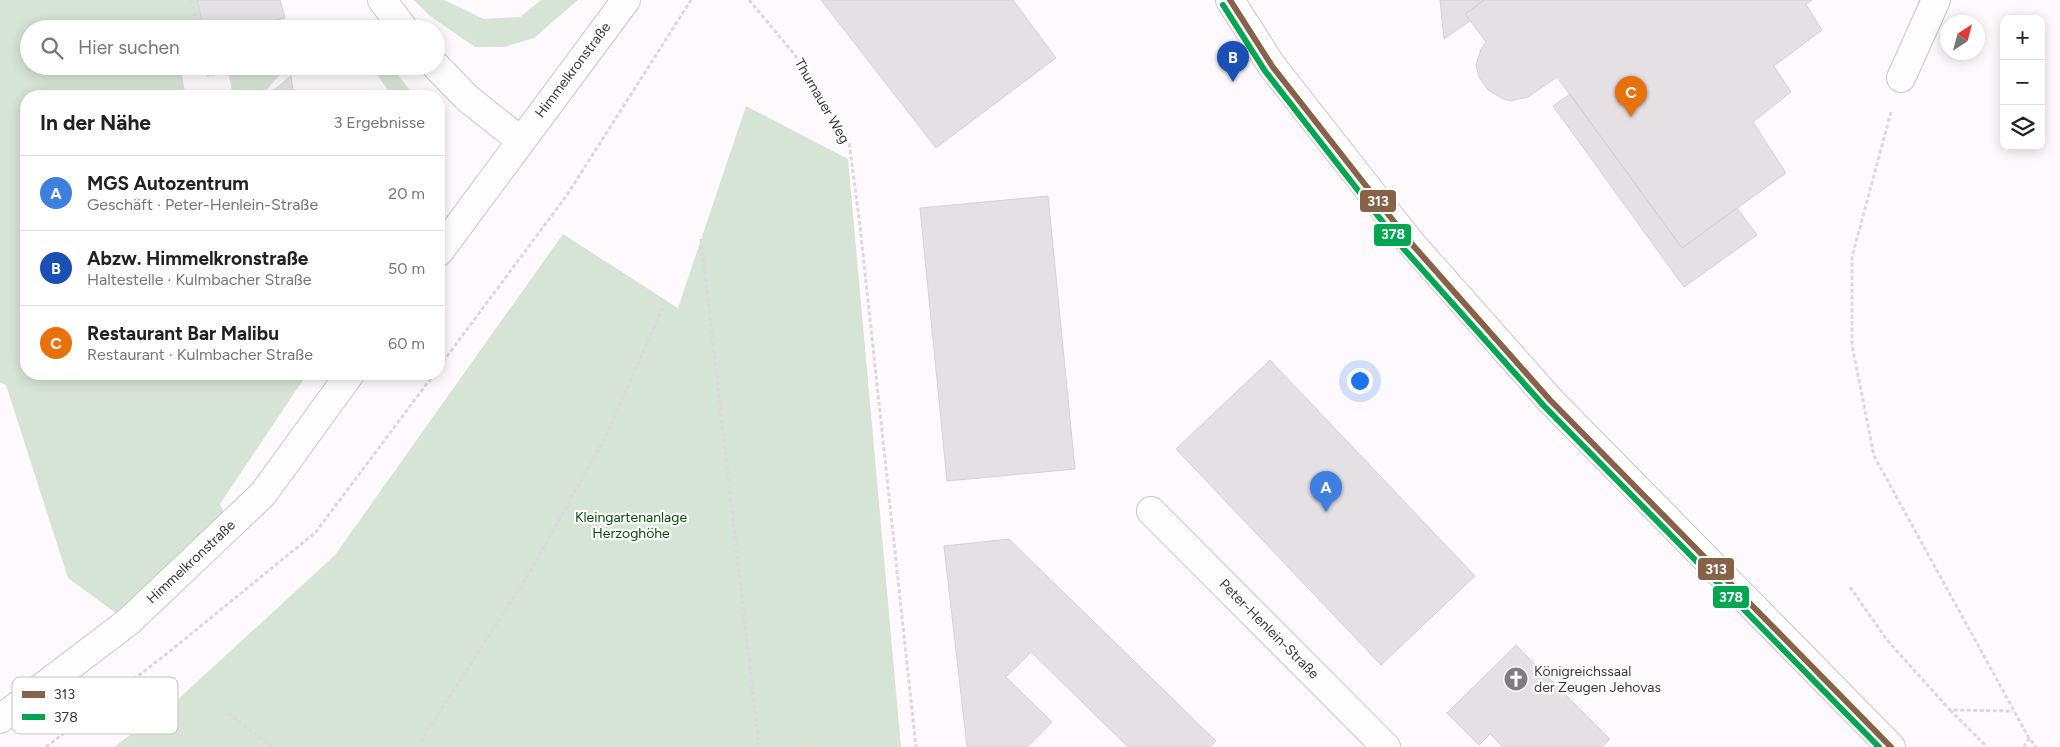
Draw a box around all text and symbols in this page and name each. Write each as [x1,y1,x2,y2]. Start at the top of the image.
north arrow [1940,15,1985,60]
map controls [2000,15,2045,150]
button: + [2000,15,2045,60]
street label: Himmelkronstraße [532,19,615,121]
search box [20,20,445,75]
icon: search [38,34,66,62]
text: Hier suchen [78,36,179,59]
pin: B [1217,41,1249,82]
street label: Thurnauer Weg [791,55,853,147]
button: − [2000,60,2045,105]
pin: C [1615,76,1647,117]
button: layers [2000,105,2045,150]
text: In der Nähe [40,110,151,135]
text: 3 Ergebnisse [334,113,425,132]
text: MGS Autozentrum [87,172,249,195]
text: A [50,184,62,203]
text: 20 m [388,184,425,203]
line badge: 313 [1359,189,1397,213]
text: 313 [1367,193,1389,210]
text: Geschäft · Peter-Henlein-Straße [87,195,318,214]
line badge: 378 [1373,223,1412,247]
text: 378 [1381,226,1405,243]
text: Abzw. Himmelkronstraße [87,247,308,270]
text: B [51,259,61,278]
text: 50 m [388,259,425,278]
text: Haltestelle · Kulmbacher Straße [87,270,312,289]
text: Restaurant Bar Malibu [87,322,279,345]
text: C [50,334,62,353]
text: 60 m [388,334,425,353]
text: Restaurant · Kulmbacher Straße [87,345,313,364]
your location [1347,368,1373,394]
pin: A [1310,471,1342,512]
park label: Kleingartenanlage Herzoghöhe [575,509,687,542]
street label: Himmelkronstraße [143,516,239,607]
line badge: 313 [1697,557,1735,581]
text: 313 [1705,561,1727,578]
street label: Peter-Henlein-Straße [1216,576,1323,683]
line badge: 378 [1712,585,1750,609]
text: 378 [1719,589,1743,606]
place label: Königreichssaal der Zeugen Jehovas [1534,663,1661,696]
church icon: Königreichssaal der Zeugen Jehovas [1503,666,1529,692]
legend [12,677,178,734]
text: 313 [54,686,75,703]
text: 378 [54,709,78,726]

